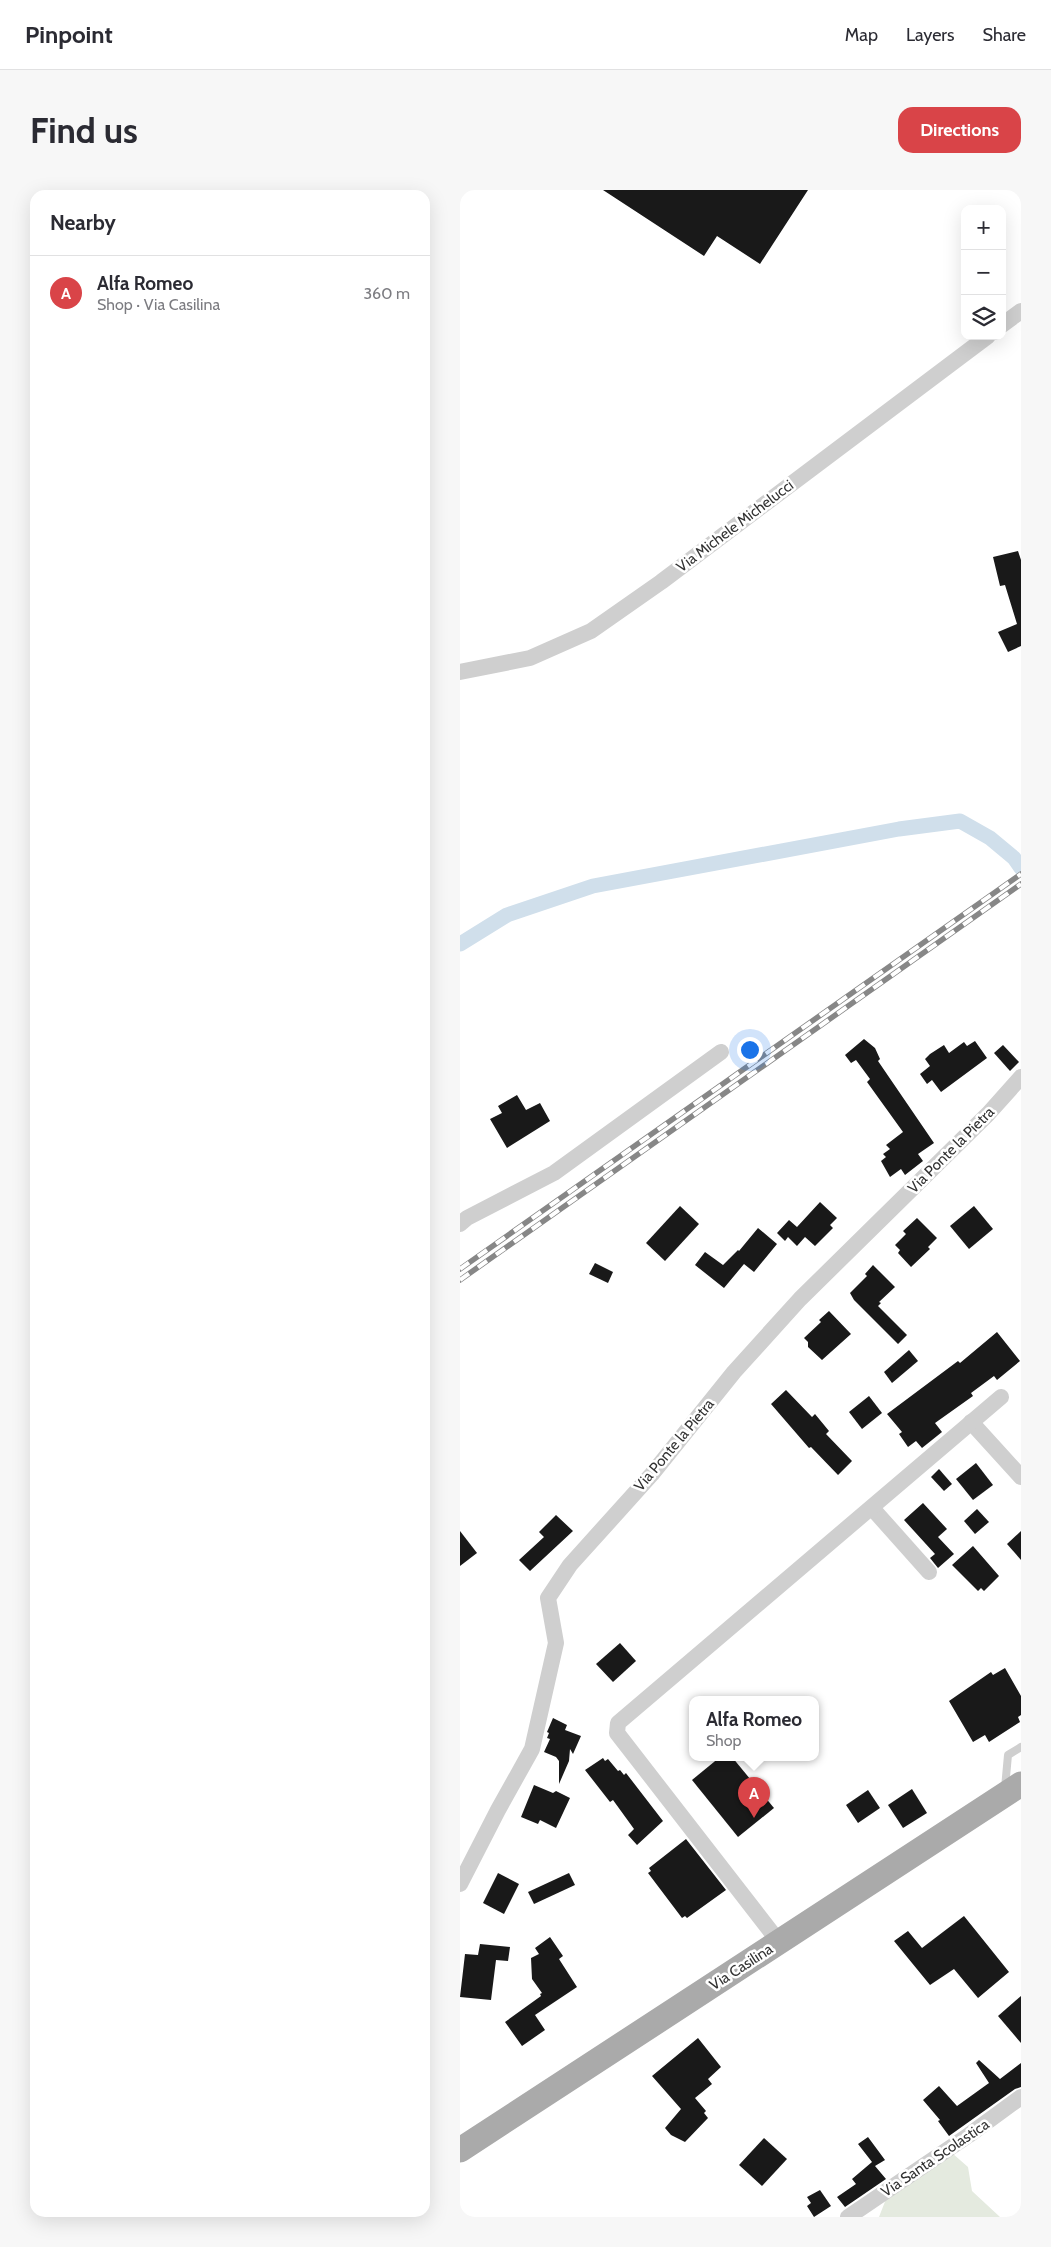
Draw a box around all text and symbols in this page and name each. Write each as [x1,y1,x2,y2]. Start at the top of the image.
text: Pinpoint [25,20,113,49]
text: Map [845,24,878,46]
text: Layers [906,24,955,46]
text: Share [983,24,1026,46]
button: Directions [898,107,1021,153]
text: Find us [30,109,138,152]
map controls [961,205,1006,340]
button: + [961,205,1006,250]
text: Nearby [50,210,116,235]
button: − [961,250,1006,295]
text: Alfa Romeo [97,272,193,295]
text: A [61,284,71,303]
text: 360 m [363,284,410,303]
text: Shop · Via Casilina [97,295,220,314]
button: layers [961,295,1006,340]
street label: Via Michele Michelucci [673,476,797,576]
your location [737,1037,763,1063]
street label: Via Ponte la Pietra [904,1102,999,1197]
street label: Via Ponte la Pietra [630,1395,718,1495]
popup [689,1696,819,1761]
text: Alfa Romeo [706,1708,802,1731]
text: Shop [706,1731,742,1750]
pin: A [738,1777,770,1818]
street label: Via Casilina [706,1939,777,1994]
street label: Via Santa Scolastica [878,2115,993,2201]

